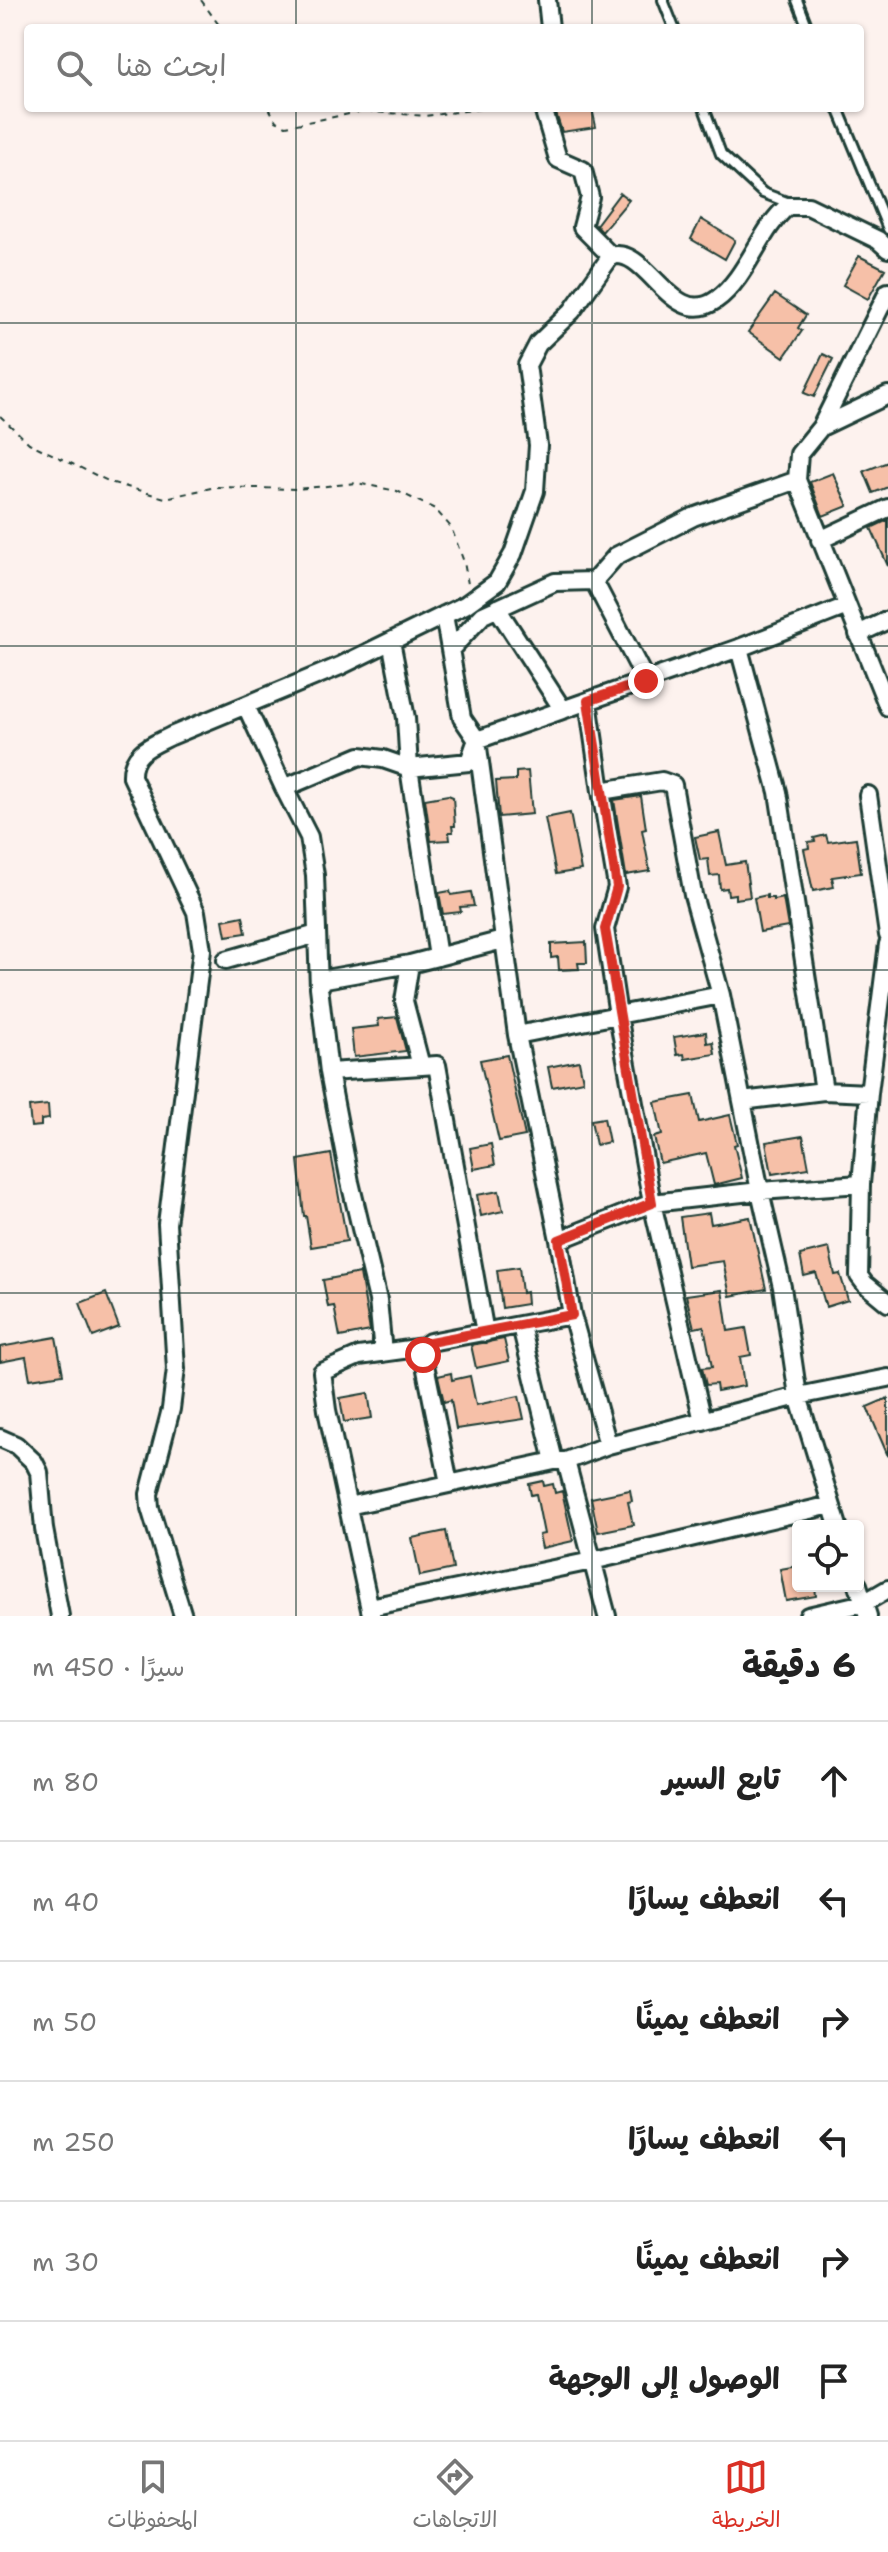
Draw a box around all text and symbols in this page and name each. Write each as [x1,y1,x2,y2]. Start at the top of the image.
search box [24,24,864,112]
text: ابحث هنا [116,45,227,86]
icon: search [52,46,96,90]
route end [628,663,664,699]
route start [405,1337,441,1373]
map controls [792,1520,864,1592]
button: locate [792,1520,864,1592]
text: 6 دقيقة [742,1642,856,1688]
text: سيرًا · 450 m [32,1649,185,1684]
text: تابع السير [663,1758,780,1799]
icon: ahead [812,1759,856,1803]
text: 80 m [32,1764,99,1799]
text: انعطف يسارًا [628,1878,780,1919]
icon: left [812,1879,856,1923]
text: 40 m [32,1884,100,1919]
text: انعطف يمينًا [636,1998,780,2039]
icon: right [812,1999,856,2043]
text: 50 m [32,2004,97,2039]
text: انعطف يسارًا [628,2118,780,2159]
icon: left [812,2119,856,2163]
text: 250 m [32,2124,115,2159]
text: انعطف يمينًا [636,2238,780,2279]
icon: right [812,2239,856,2283]
text: 30 m [32,2244,99,2279]
text: الوصول إلى الوجهة [548,2358,780,2399]
icon: arrive [812,2359,856,2403]
tab: المحفوظات [107,2455,198,2539]
tab: الاتجاهات [413,2455,497,2539]
tab: الخريطة [712,2455,781,2539]

